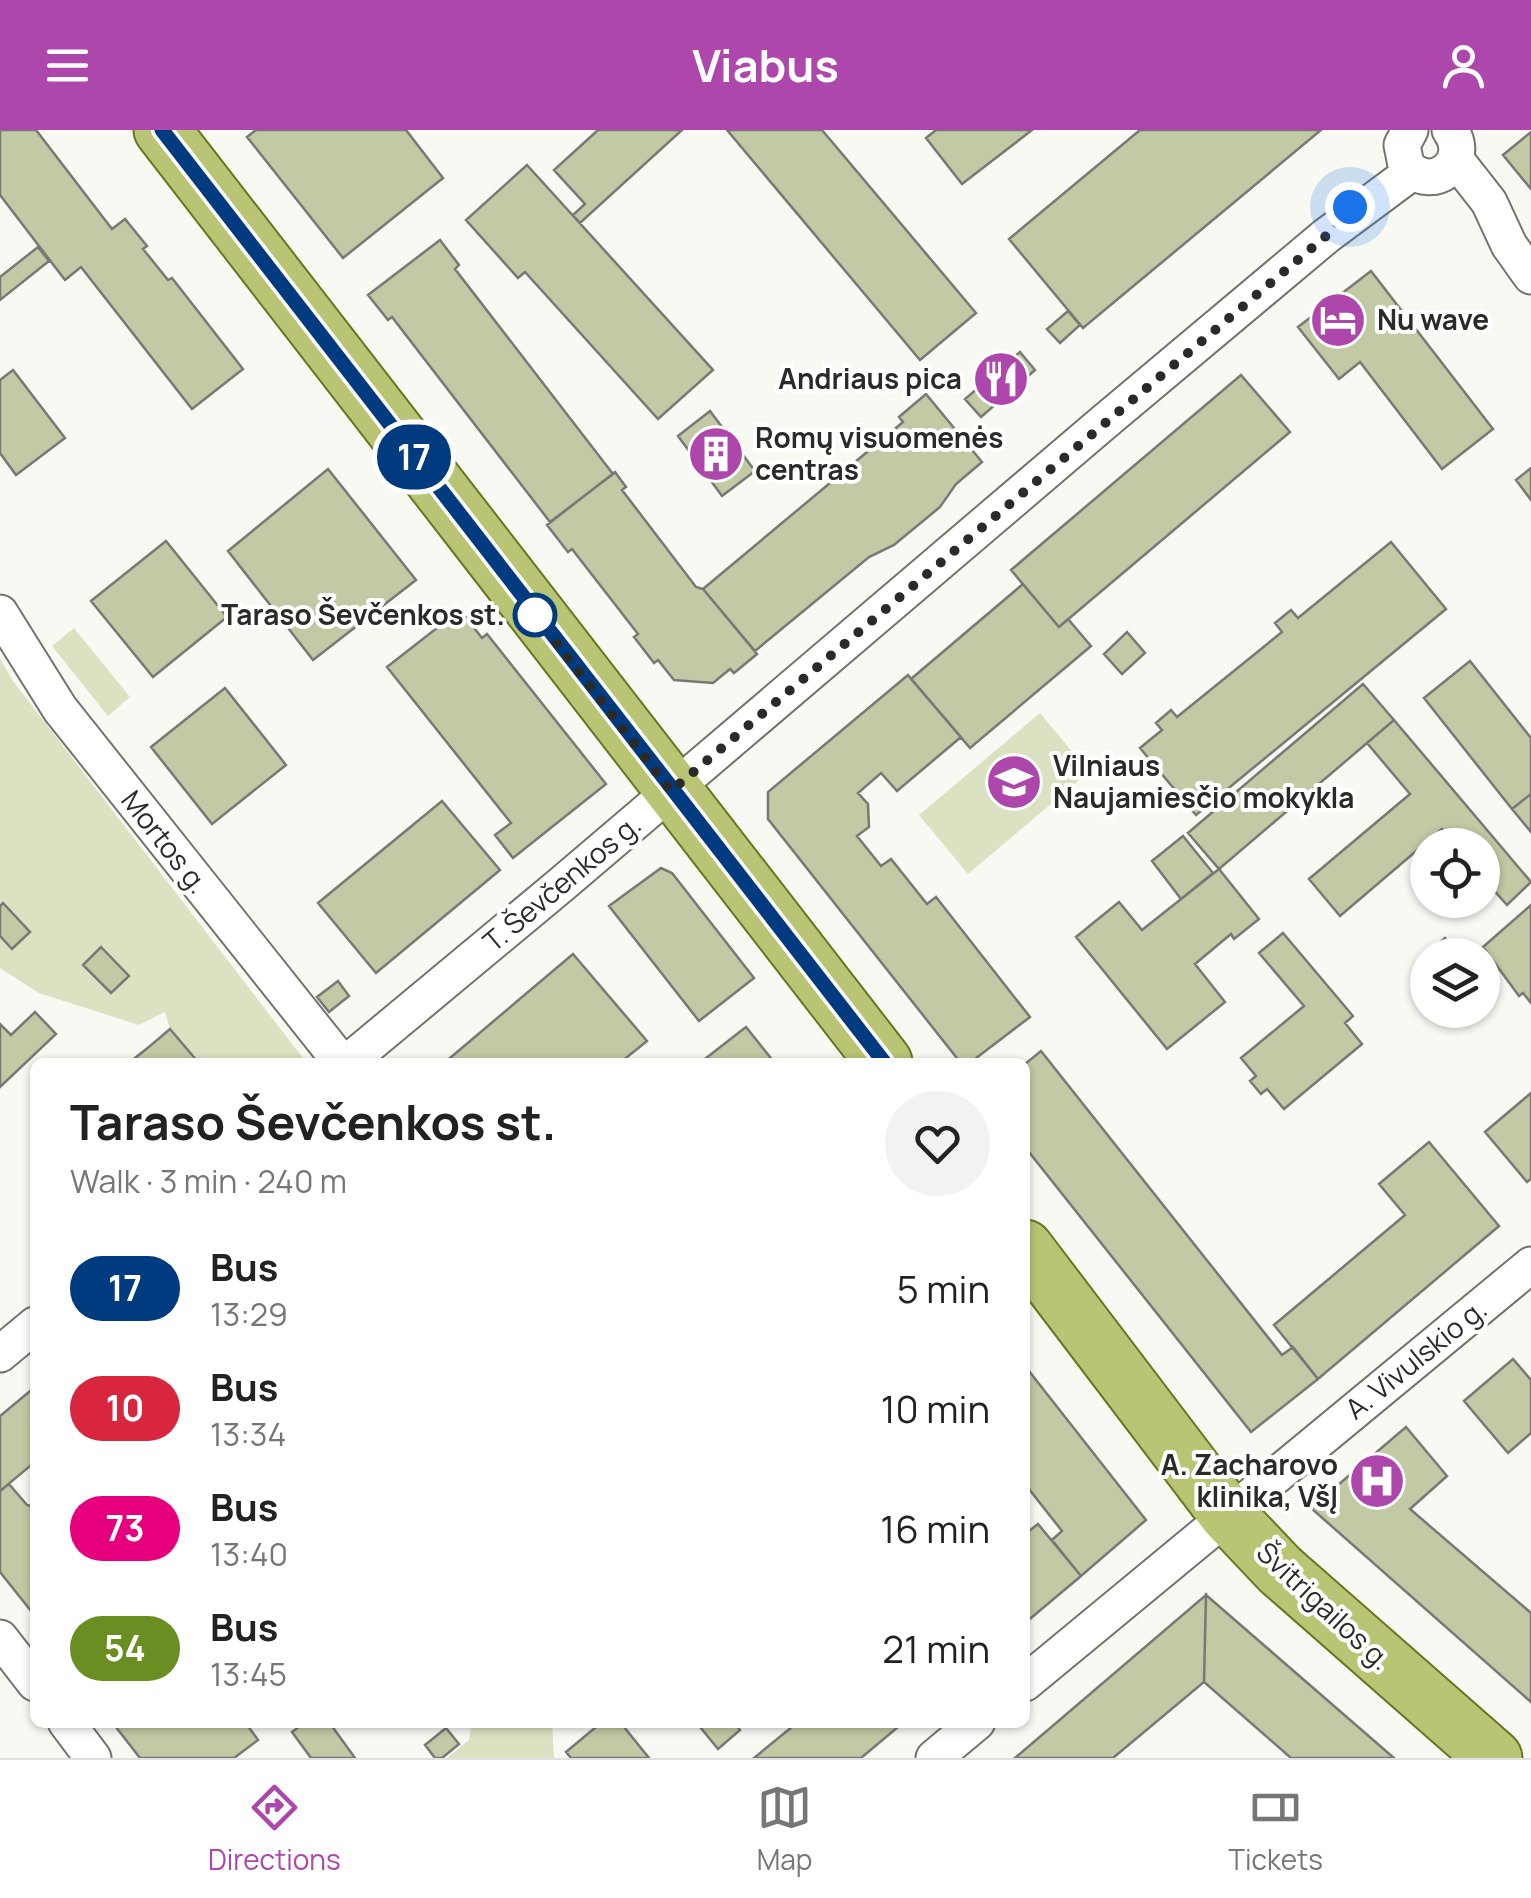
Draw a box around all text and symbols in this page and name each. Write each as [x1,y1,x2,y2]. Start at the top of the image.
text: Viabus [692,34,839,96]
icon: menu [40,38,95,93]
icon: person [1436,38,1491,93]
your location [1325,182,1375,232]
hotel icon: Nu wave [1308,290,1368,350]
place label: Nu wave [1377,300,1489,338]
restaurant icon: Andriaus pica [971,349,1031,409]
place label: Andriaus pica [778,359,962,397]
place label: Romų visuomenės centras [755,418,1003,488]
line badge: 17 [369,424,459,490]
building icon: Romų visuomenės centras [686,424,746,484]
text: 17 [397,433,431,481]
marker: Taraso Ševčenkos st. [514,594,556,636]
place label: Taraso Ševčenkos st. [221,595,505,633]
place label: Vilniaus Naujamiesčio mokykla [1053,746,1354,816]
school or university icon: Vilniaus Naujamiesčio mokykla [984,752,1044,812]
street label: Mortos g. [113,782,218,901]
street label: T. Ševčenkos g. [474,805,648,959]
map controls [1410,828,1500,1028]
button: locate [1410,828,1500,918]
button: layers [1410,938,1500,1028]
text: Taraso Ševčenkos st. [70,1089,556,1154]
button: heart [885,1091,990,1196]
text: Walk · 3 min · 240 m [70,1159,347,1203]
text: Bus [210,1240,278,1292]
text: 5 min [897,1262,990,1314]
text: 17 [108,1264,142,1312]
street label: A. Vivulskio g. [1337,1289,1494,1427]
text: 13:29 [210,1292,288,1336]
text: Bus [210,1360,278,1412]
text: 10 min [881,1382,990,1434]
text: 10 [106,1384,144,1432]
text: 13:34 [210,1412,286,1456]
place label: A. Zacharovo klinika, VšĮ [1161,1445,1338,1515]
hospital icon: A. Zacharovo klinika, VšĮ [1347,1451,1407,1511]
text: Bus [210,1480,278,1532]
text: 16 min [880,1502,990,1554]
text: 73 [105,1504,145,1552]
text: 13:40 [210,1532,288,1576]
street label: Švitrigailos g. [1249,1533,1400,1678]
text: Bus [210,1600,278,1652]
text: 21 min [882,1622,990,1674]
text: 54 [104,1624,146,1672]
text: 13:45 [210,1652,287,1696]
tab: Directions [208,1780,341,1878]
tab: Map [757,1780,812,1878]
tab: Tickets [1228,1780,1323,1878]

